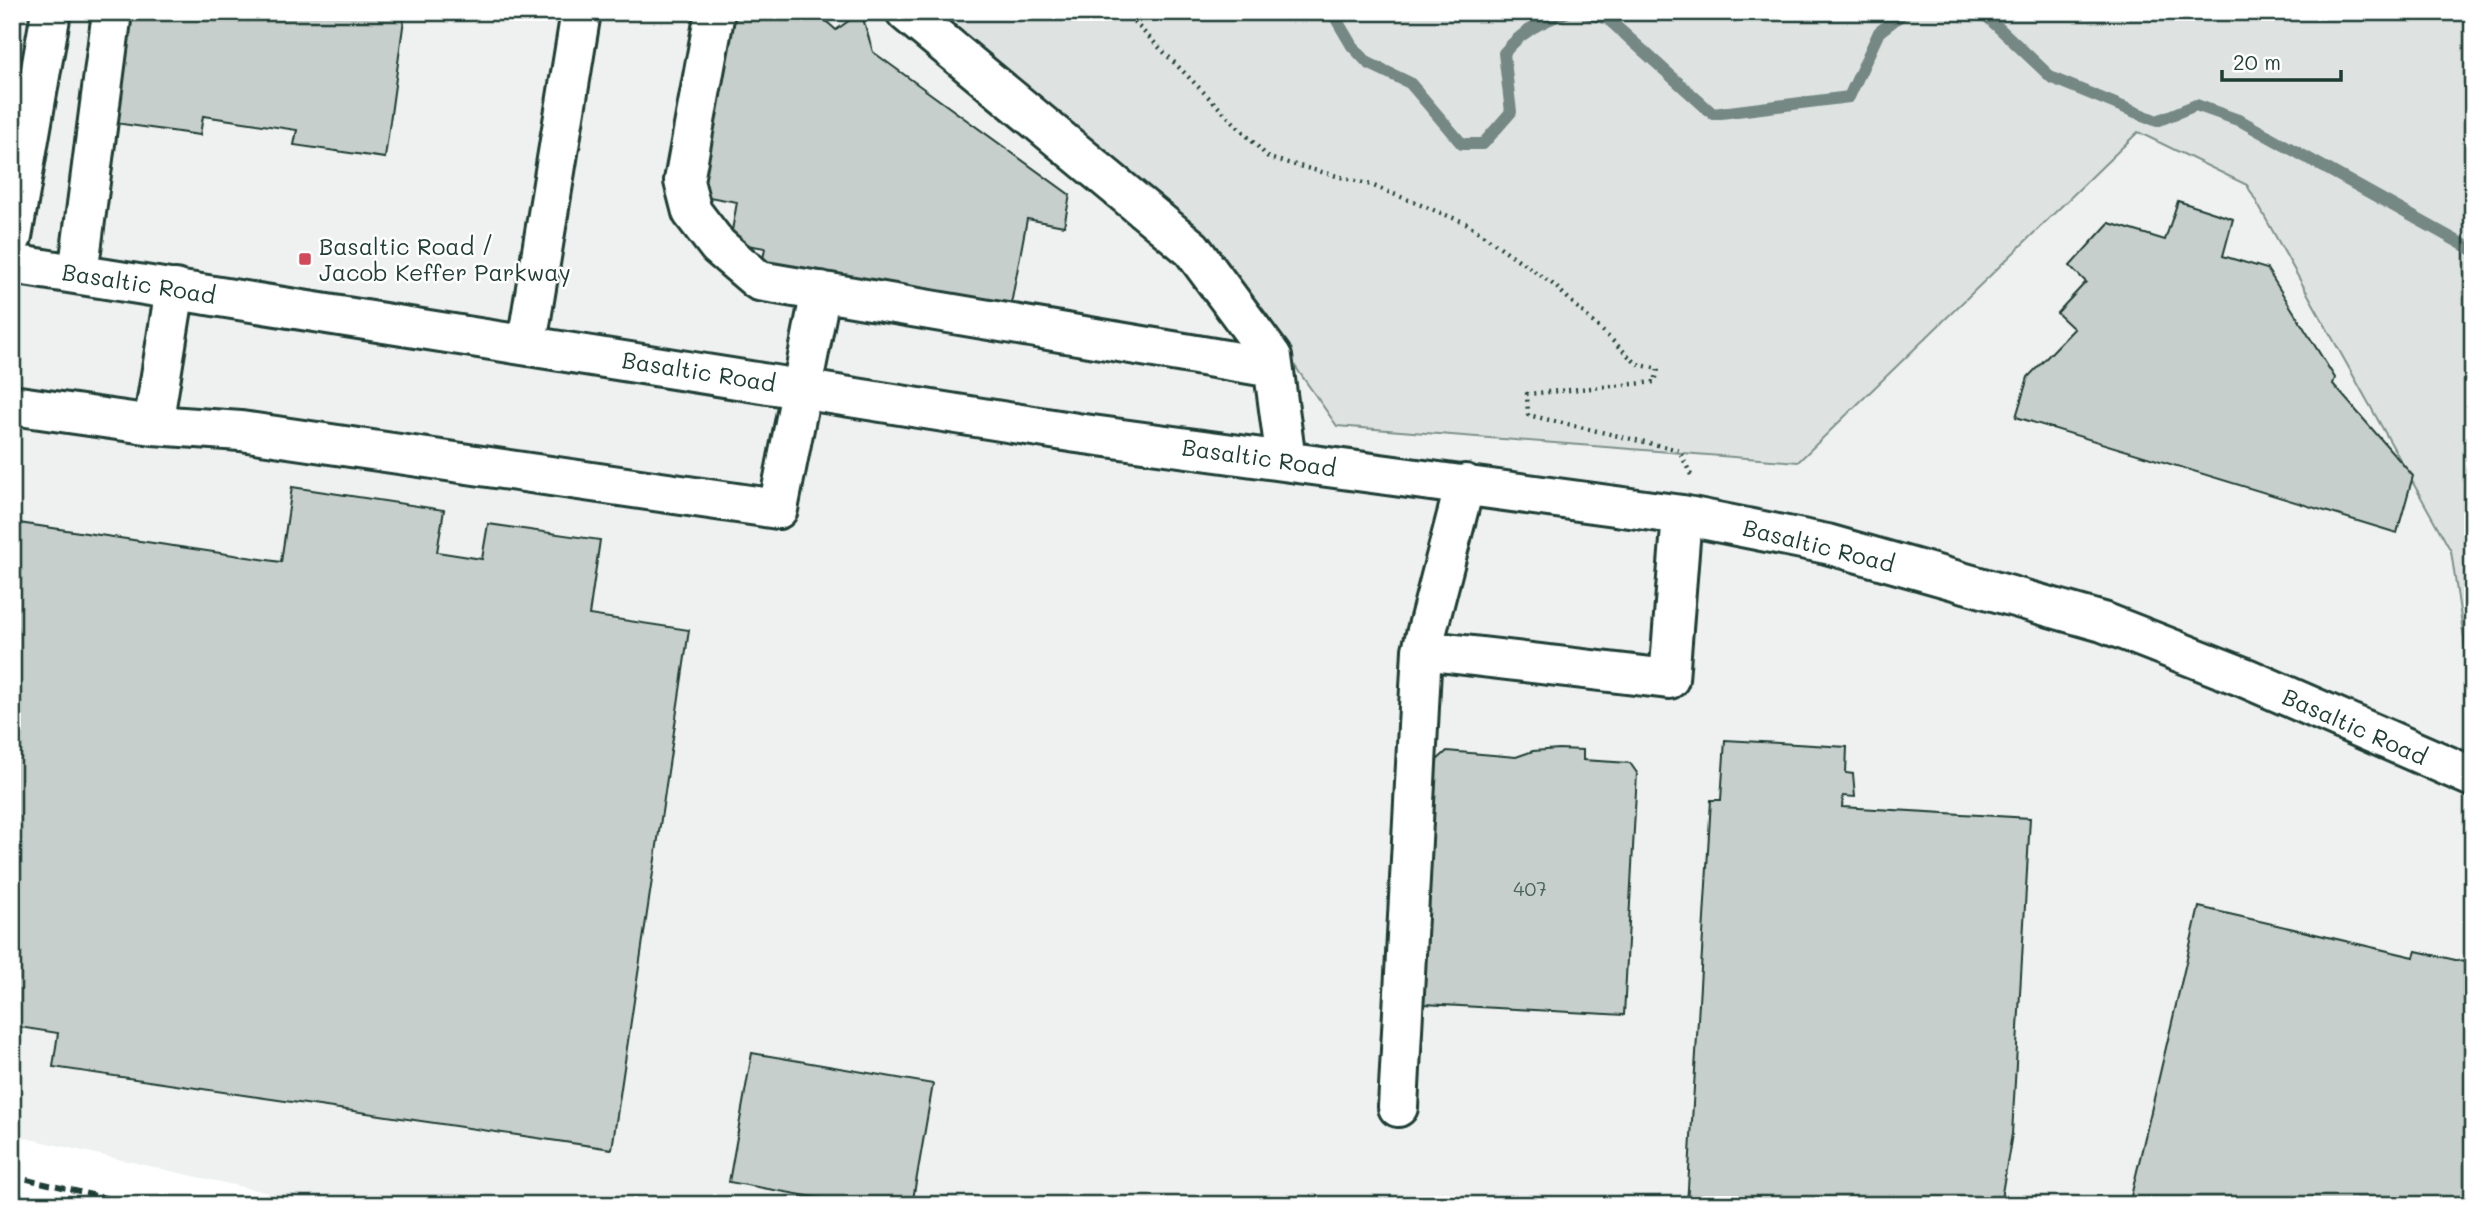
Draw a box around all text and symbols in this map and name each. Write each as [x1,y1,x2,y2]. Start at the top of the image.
scale bar [2222,38,2342,82]
text: 20 m [2233,48,2281,75]
place label: Basaltic Road / Jacob Keffer Parkway [319,231,571,287]
marker: Basaltic Road / Jacob Keffer Parkway [297,251,313,267]
street label: Basaltic Road [60,256,218,310]
street label: Basaltic Road [620,344,778,398]
street label: Basaltic Road [1180,431,1338,483]
street label: Basaltic Road [1740,512,1898,578]
street label: Basaltic Road [2278,681,2432,771]
house number: 407 [1513,876,1547,901]

